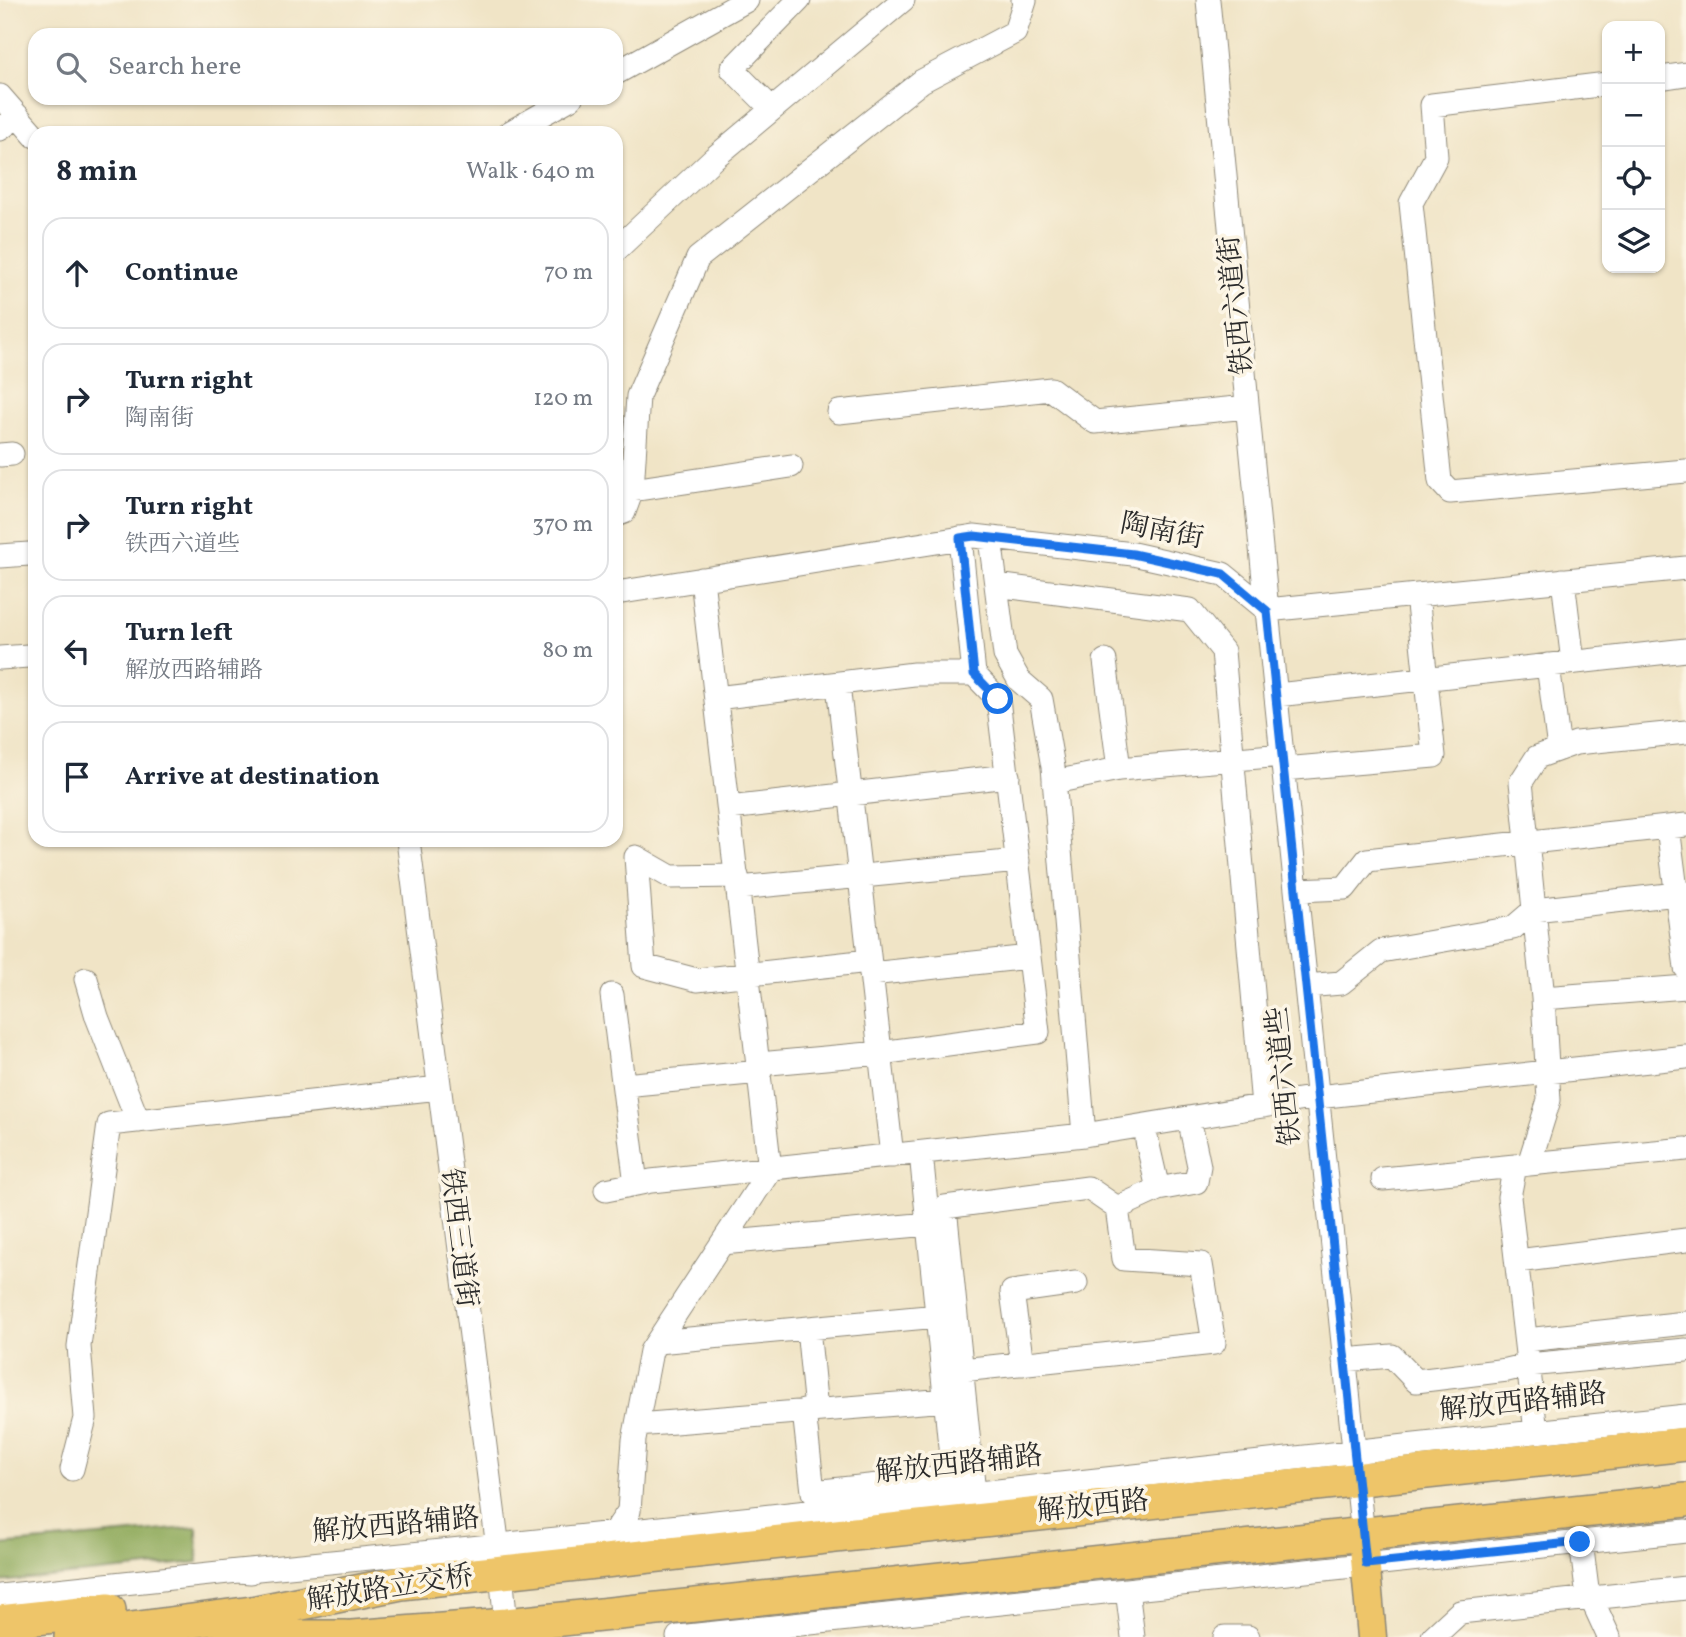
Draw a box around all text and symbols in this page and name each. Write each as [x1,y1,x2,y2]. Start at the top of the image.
map controls [1602,21,1665,273]
button: + [1602,21,1665,84]
search box [28,28,623,105]
icon: search [52,48,90,86]
text: Search here [108,49,241,85]
button: − [1602,84,1665,147]
button: locate [1602,147,1665,210]
text: 8 min [56,151,138,193]
text: Walk · 640 m [466,156,595,188]
button: layers [1602,210,1665,273]
street label: 铁西六道街 [1210,233,1264,377]
icon: ahead [58,254,96,292]
text: Continue [125,255,238,291]
text: 70 m [544,257,593,289]
text: Turn right [125,363,253,399]
icon: right [58,380,96,418]
text: 120 m [533,383,593,415]
text: 陶南街 [125,403,194,435]
text: Turn right [125,489,253,525]
street label: 陶南街 [1117,505,1207,559]
icon: right [58,506,96,544]
text: 370 m [532,509,593,541]
text: 铁西六道些 [125,529,240,561]
text: Turn left [125,615,233,651]
icon: left [58,632,96,670]
text: 80 m [543,635,593,667]
text: 解放西路辅路 [125,655,263,687]
route start [982,683,1013,714]
icon: arrive [58,758,96,796]
text: Arrive at destination [125,759,380,795]
street label: 铁西六道些 [1258,1004,1312,1148]
street label: 铁西三道街 [430,1166,486,1310]
street label: 解放西路辅路 [1437,1375,1609,1431]
street label: 解放西路辅路 [873,1437,1045,1493]
street label: 解放西路 [1035,1482,1151,1532]
street label: 解放西路辅路 [311,1499,481,1553]
route end [1564,1526,1595,1557]
street label: 解放路立交桥 [304,1557,476,1621]

